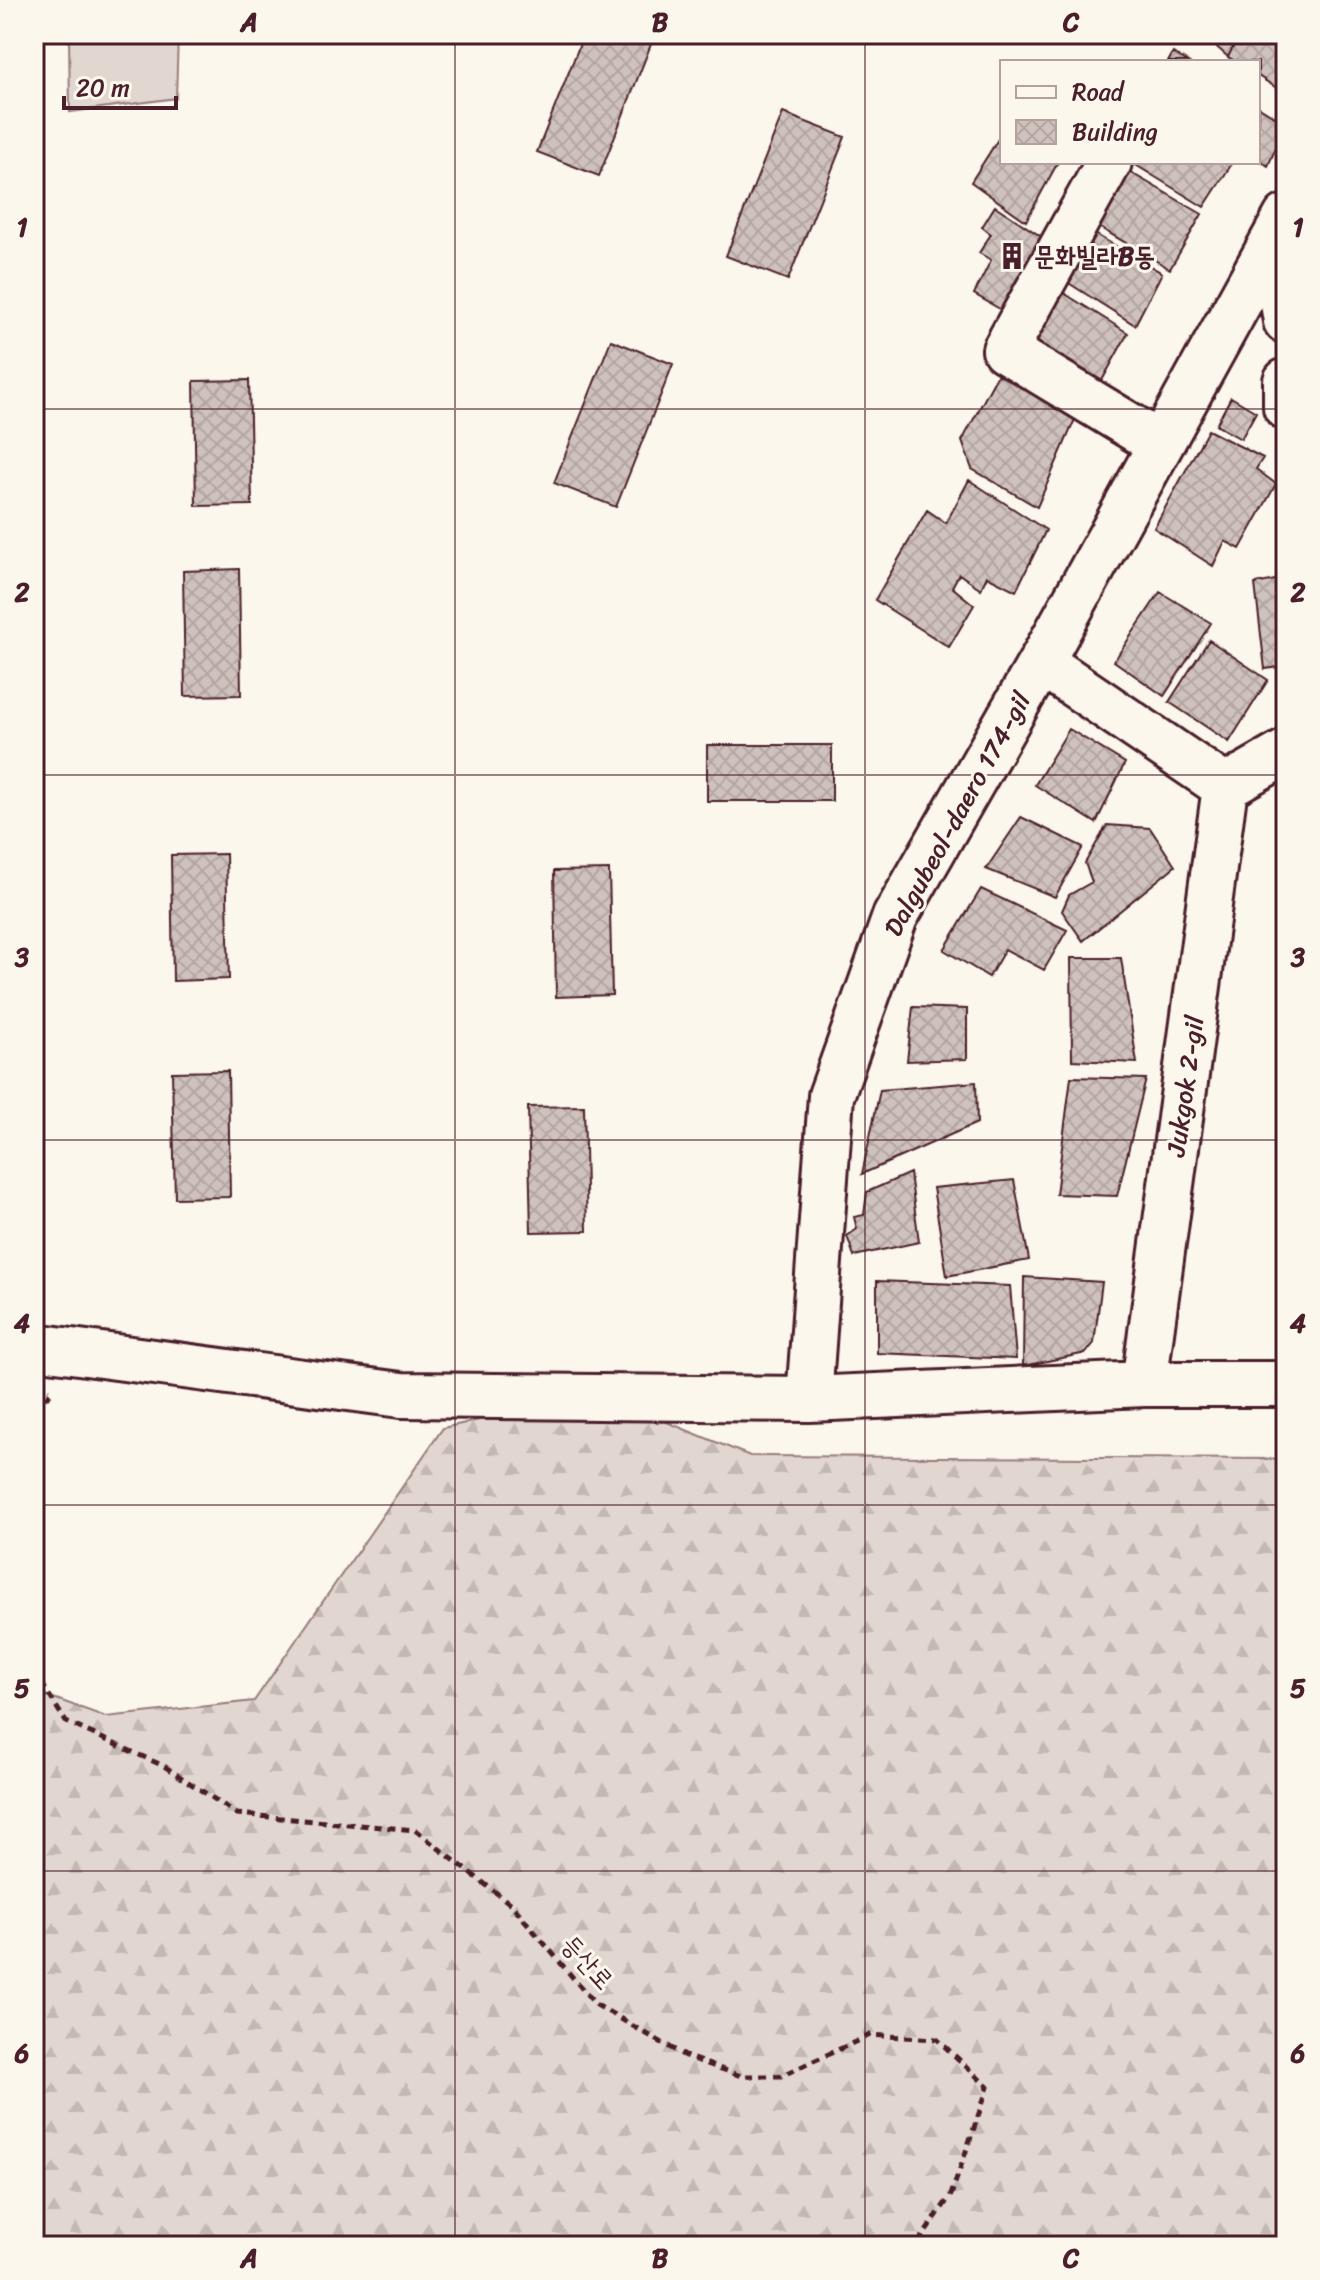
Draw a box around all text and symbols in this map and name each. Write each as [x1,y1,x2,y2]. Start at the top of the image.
text: A [239,0,258,45]
text: B [652,0,669,45]
text: C [1062,0,1080,45]
scale bar [64,60,176,110]
legend [1000,60,1260,164]
text: 20 m [76,67,130,109]
text: Road [1072,71,1126,113]
text: Building [1072,111,1158,153]
text: 1 [16,204,28,250]
text: 1 [1292,204,1304,250]
place label: 문화빌라B동 [1034,233,1155,279]
building icon: 문화빌라B동 [997,241,1027,271]
text: 2 [13,569,30,615]
text: 2 [1289,569,1306,615]
street label: Dalgubeol-daero 174-gil [870,682,1044,945]
text: 3 [14,934,30,980]
text: 3 [1290,934,1306,980]
street label: Jukgok 2-gil [1152,1012,1218,1160]
text: 4 [14,1300,30,1346]
text: 4 [1290,1300,1306,1346]
text: 5 [14,1665,30,1711]
text: 5 [1290,1665,1306,1711]
street label: 등산로 [550,1923,626,2001]
text: 6 [14,2030,30,2076]
text: 6 [1290,2030,1306,2076]
text: A [239,2235,258,2280]
text: B [652,2235,669,2280]
text: C [1062,2235,1080,2280]

